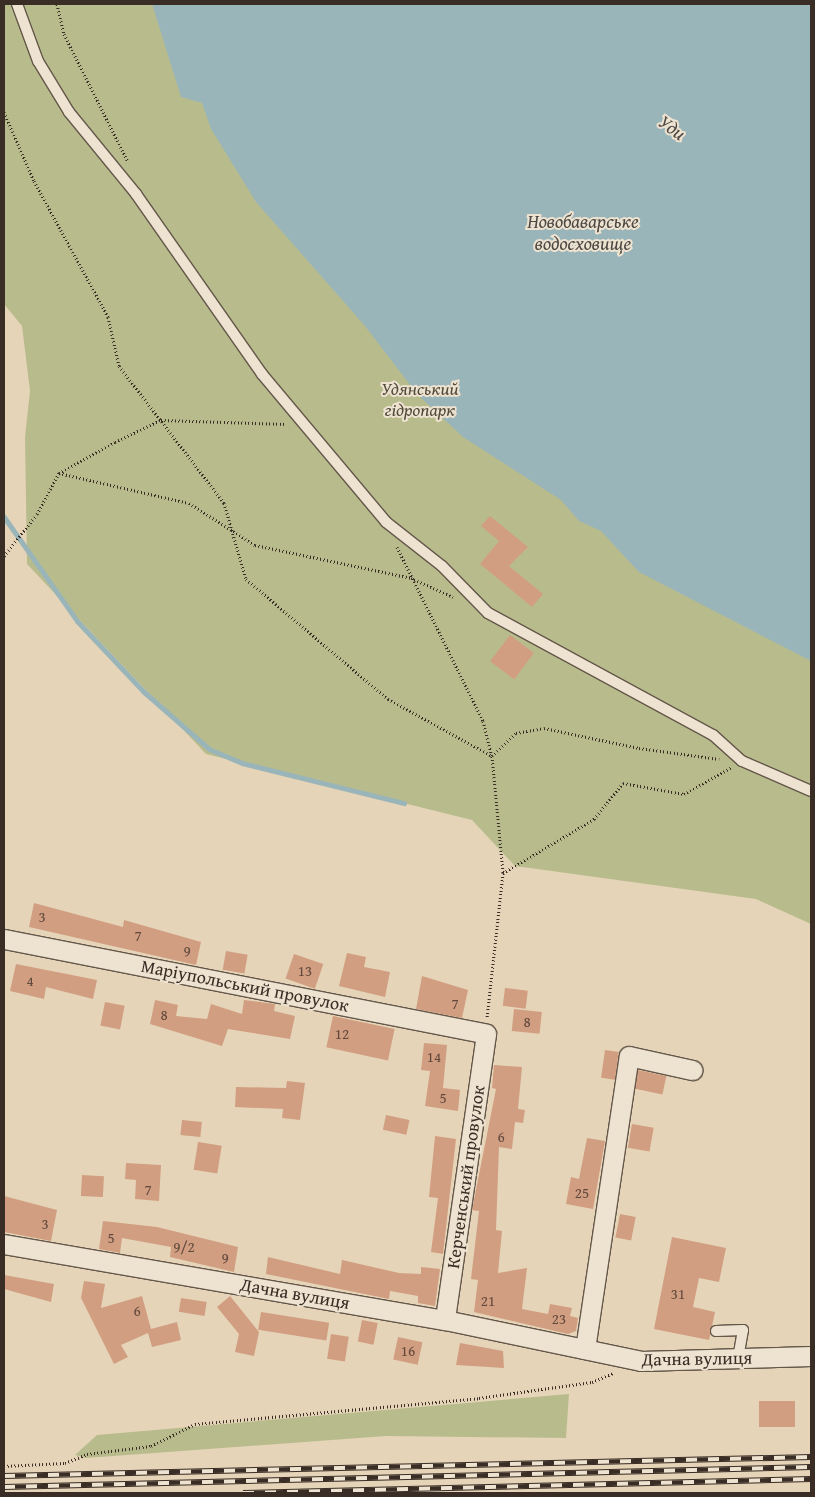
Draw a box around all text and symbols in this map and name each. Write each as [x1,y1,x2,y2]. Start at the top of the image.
water label: Уди [654,110,690,146]
water label: Новобаварське водосховище [527,211,639,255]
park label: Удянський гідропарк [381,379,459,422]
house number: 3 [38,908,46,926]
house number: 7 [134,927,142,945]
house number: 9 [183,942,191,960]
street label: Маріупольський провулок [139,955,351,1017]
house number: 13 [298,962,312,980]
house number: 4 [26,972,34,990]
house number: 7 [451,995,459,1013]
house number: 8 [160,1006,168,1024]
house number: 8 [523,1013,531,1031]
house number: 12 [335,1025,349,1043]
house number: 14 [427,1048,441,1066]
street label: Керченський провулок [442,1084,490,1270]
house number: 5 [439,1089,447,1107]
house number: 6 [497,1128,505,1146]
house number: 7 [144,1181,152,1199]
house number: 25 [575,1184,589,1202]
house number: 3 [41,1215,49,1233]
house number: 5 [107,1229,115,1247]
house number: 9/2 [173,1238,195,1256]
house number: 9 [221,1249,229,1267]
street label: Дачна вулиця [239,1274,351,1314]
house number: 31 [671,1285,685,1303]
house number: 21 [481,1292,495,1310]
house number: 6 [133,1302,141,1320]
house number: 23 [552,1310,566,1328]
house number: 16 [401,1342,415,1360]
street label: Дачна вулиця [642,1347,752,1371]

